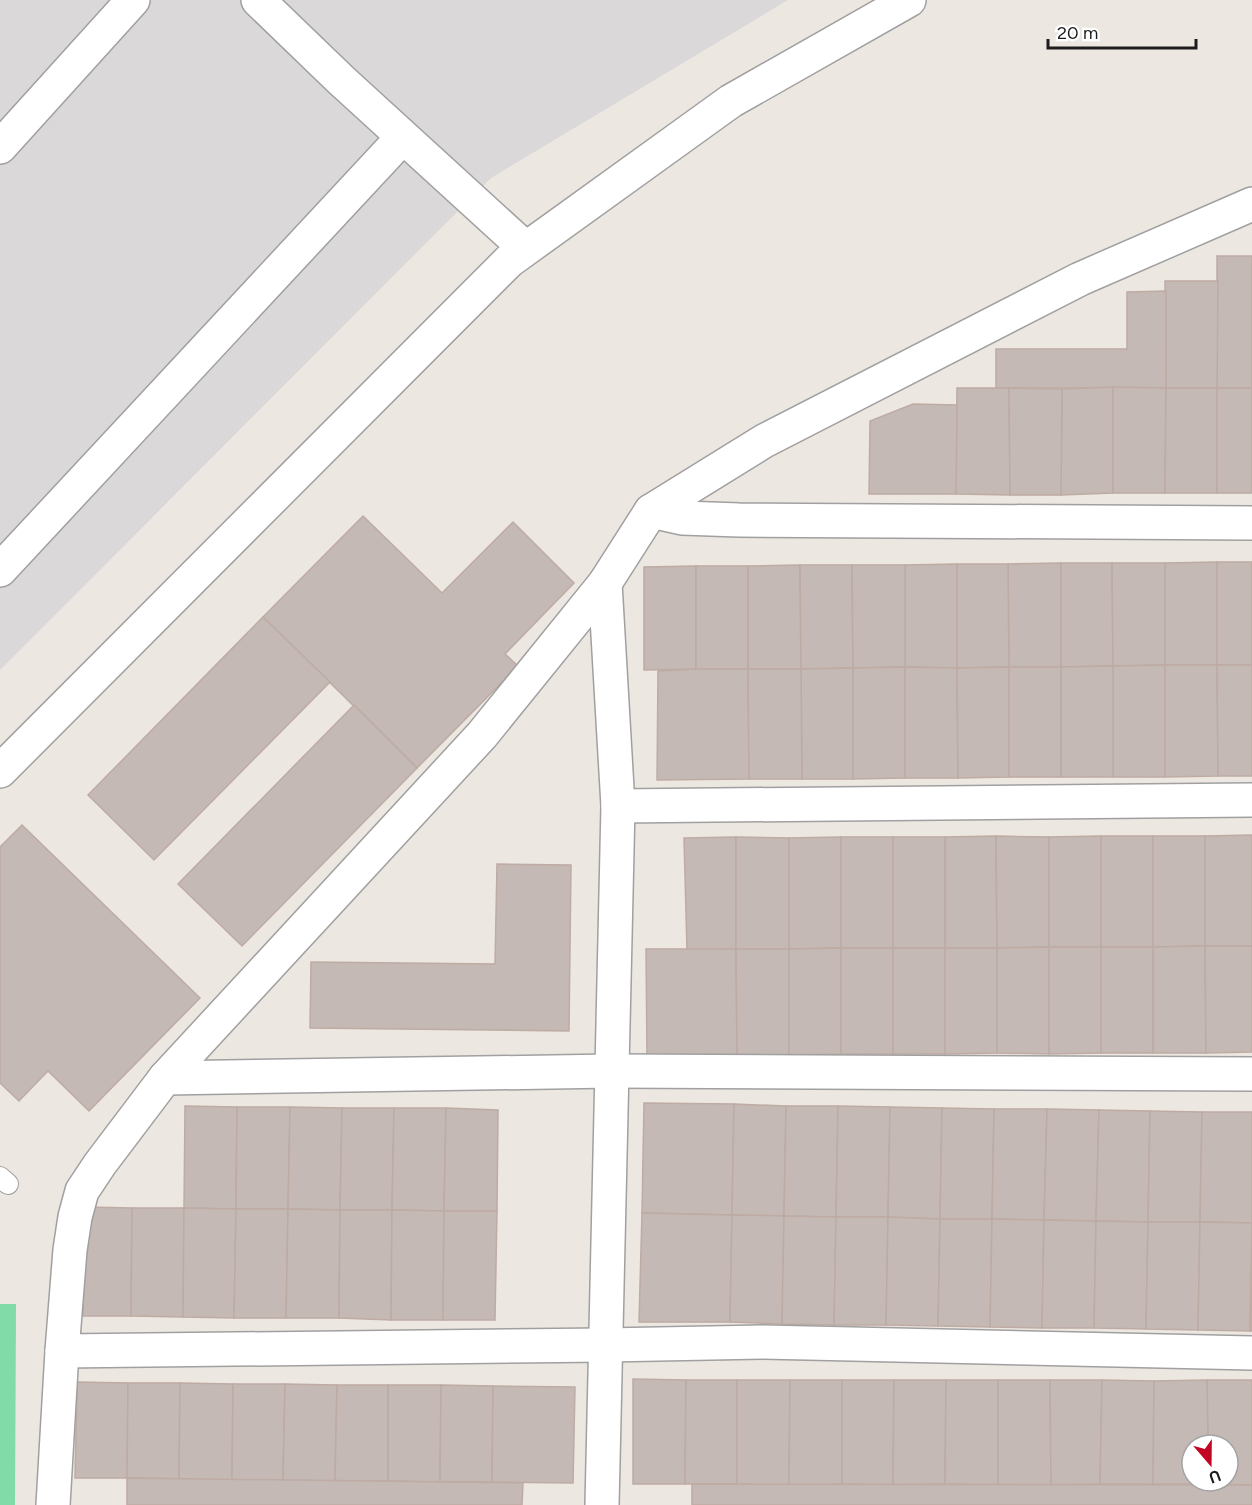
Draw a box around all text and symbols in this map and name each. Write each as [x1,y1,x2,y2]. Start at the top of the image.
scale bar [1048,12,1196,50]
text: 20 m [1057,22,1098,44]
north arrow [1180,1433,1240,1493]
text: U [1206,1466,1224,1487]

